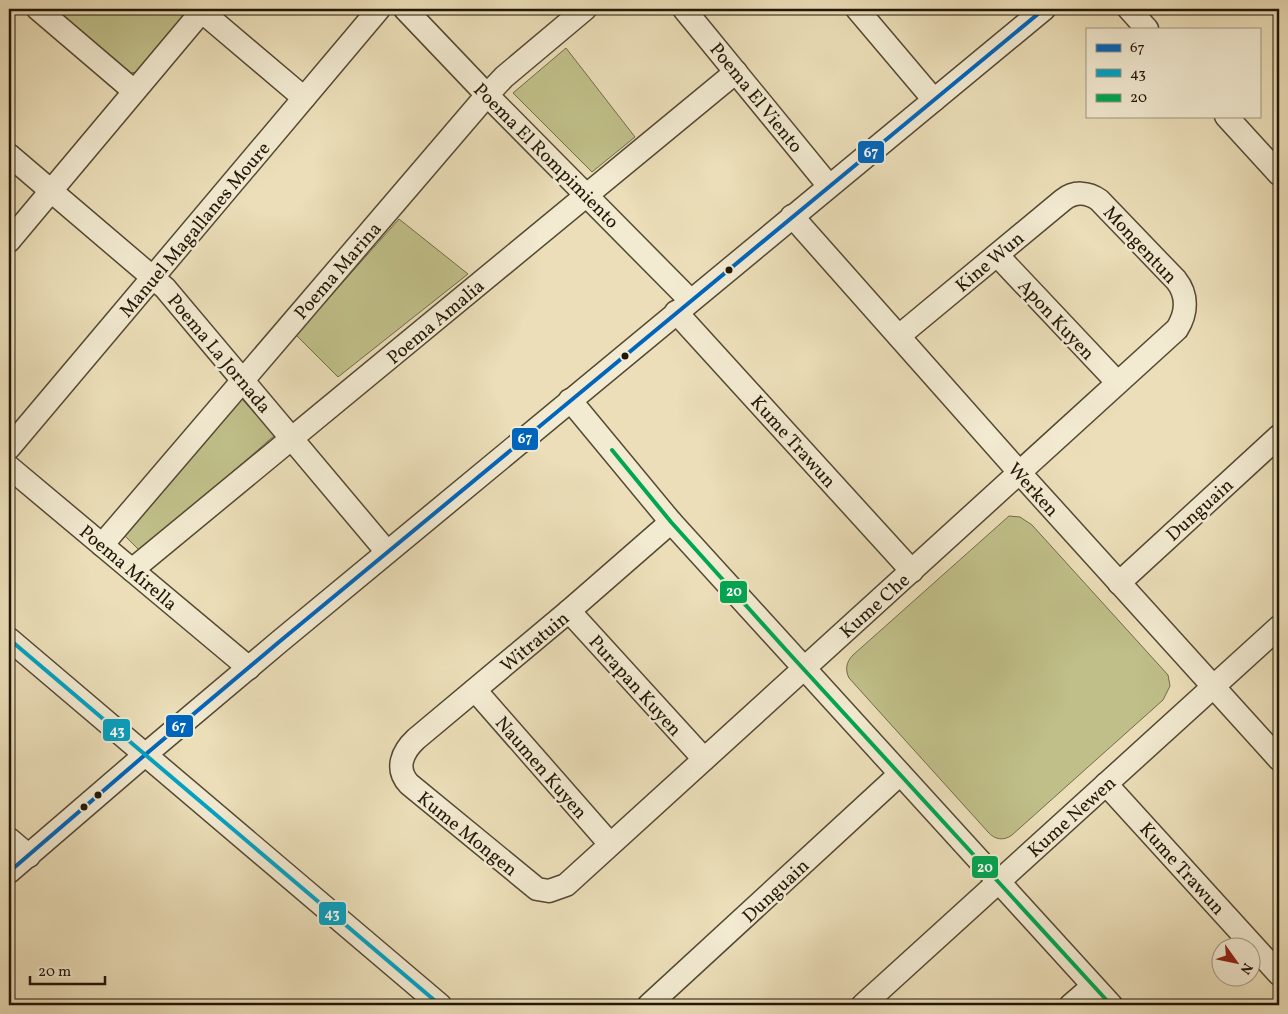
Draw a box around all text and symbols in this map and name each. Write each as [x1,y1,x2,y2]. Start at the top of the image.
legend [1086,28,1260,118]
street label: Poema El Viento [703,38,808,159]
text: 67 [1130,38,1145,59]
text: 43 [1130,64,1146,85]
street label: Poema El Rompimiento [467,78,624,235]
text: 20 [1130,88,1147,109]
street label: Manuel Magallanes Moure [114,137,277,324]
line badge: 67 [857,140,885,164]
text: 67 [864,144,878,163]
street label: Mongentun [1097,201,1182,290]
street label: Poema Marina [289,217,388,326]
street label: Kine Wun [950,226,1030,299]
unlabelled marker [724,265,734,275]
street label: Poema Amalia [382,274,491,371]
street label: Apon Kuyen [1011,274,1100,367]
street label: Poema La Jornada [161,289,276,420]
unlabelled marker [620,351,630,361]
street label: Kume Trawun [744,390,841,494]
line badge: 67 [511,427,539,451]
text: 67 [518,430,532,449]
street label: Werken [1001,458,1064,523]
street label: Dunguain [1161,473,1240,548]
street label: Poema Mirella [73,520,182,617]
street label: Kume Che [835,568,916,645]
line badge: 20 [719,580,748,604]
text: 20 [726,583,742,602]
street label: Witratuin [495,606,575,679]
street label: Purapan Kuyen [582,630,687,743]
street label: Naumen Kuyen [488,711,593,825]
line badge: 67 [165,714,194,738]
line badge: 43 [102,718,131,742]
text: 67 [172,718,186,737]
text: 43 [109,722,125,741]
street label: Kume Newen [1022,771,1122,864]
street label: Kume Mongen [411,786,522,883]
unlabelled marker [93,790,103,800]
unlabelled marker [79,802,89,812]
street label: Kume Trawun [1133,817,1230,921]
street label: Dunguain [737,854,816,929]
line badge: 20 [971,855,999,879]
text: 20 [977,859,993,878]
line badge: 43 [318,901,347,926]
text: 43 [324,905,340,924]
north arrow [1210,936,1260,986]
scale bar [30,954,105,986]
text: N [1235,959,1256,978]
text: 20 m [38,962,71,983]

